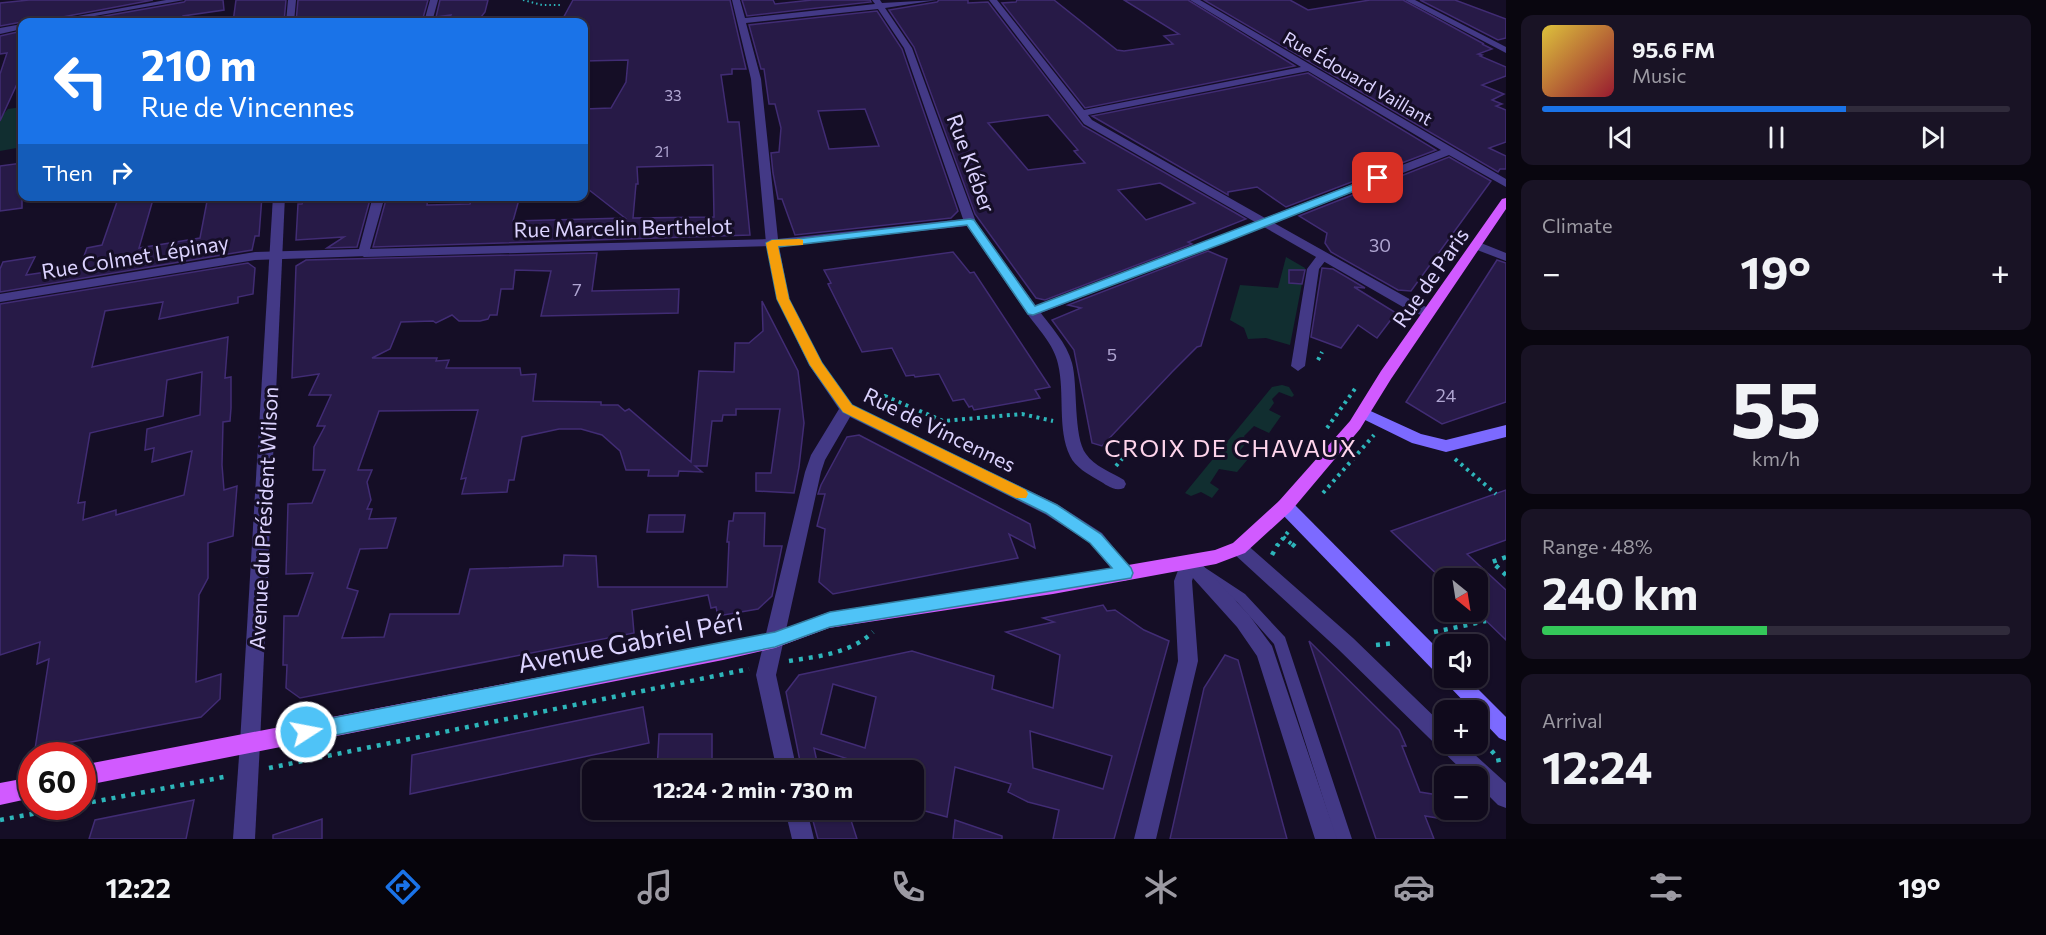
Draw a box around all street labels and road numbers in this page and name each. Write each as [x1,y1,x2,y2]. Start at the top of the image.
street label: Rue Édouard Vaillant [1279,26,1437,130]
street label: Rue Kléber [943,110,1001,216]
street label: Rue Marcelin Berthelot [513,213,733,241]
street label: Rue de Paris [1387,223,1473,331]
street label: Rue Colmet Lépinay [39,229,231,283]
street label: Rue de Vincennes [860,381,1020,477]
street label: Avenue du Président Wilson [244,386,282,650]
street label: Avenue Gabriel Péri [515,604,745,678]

